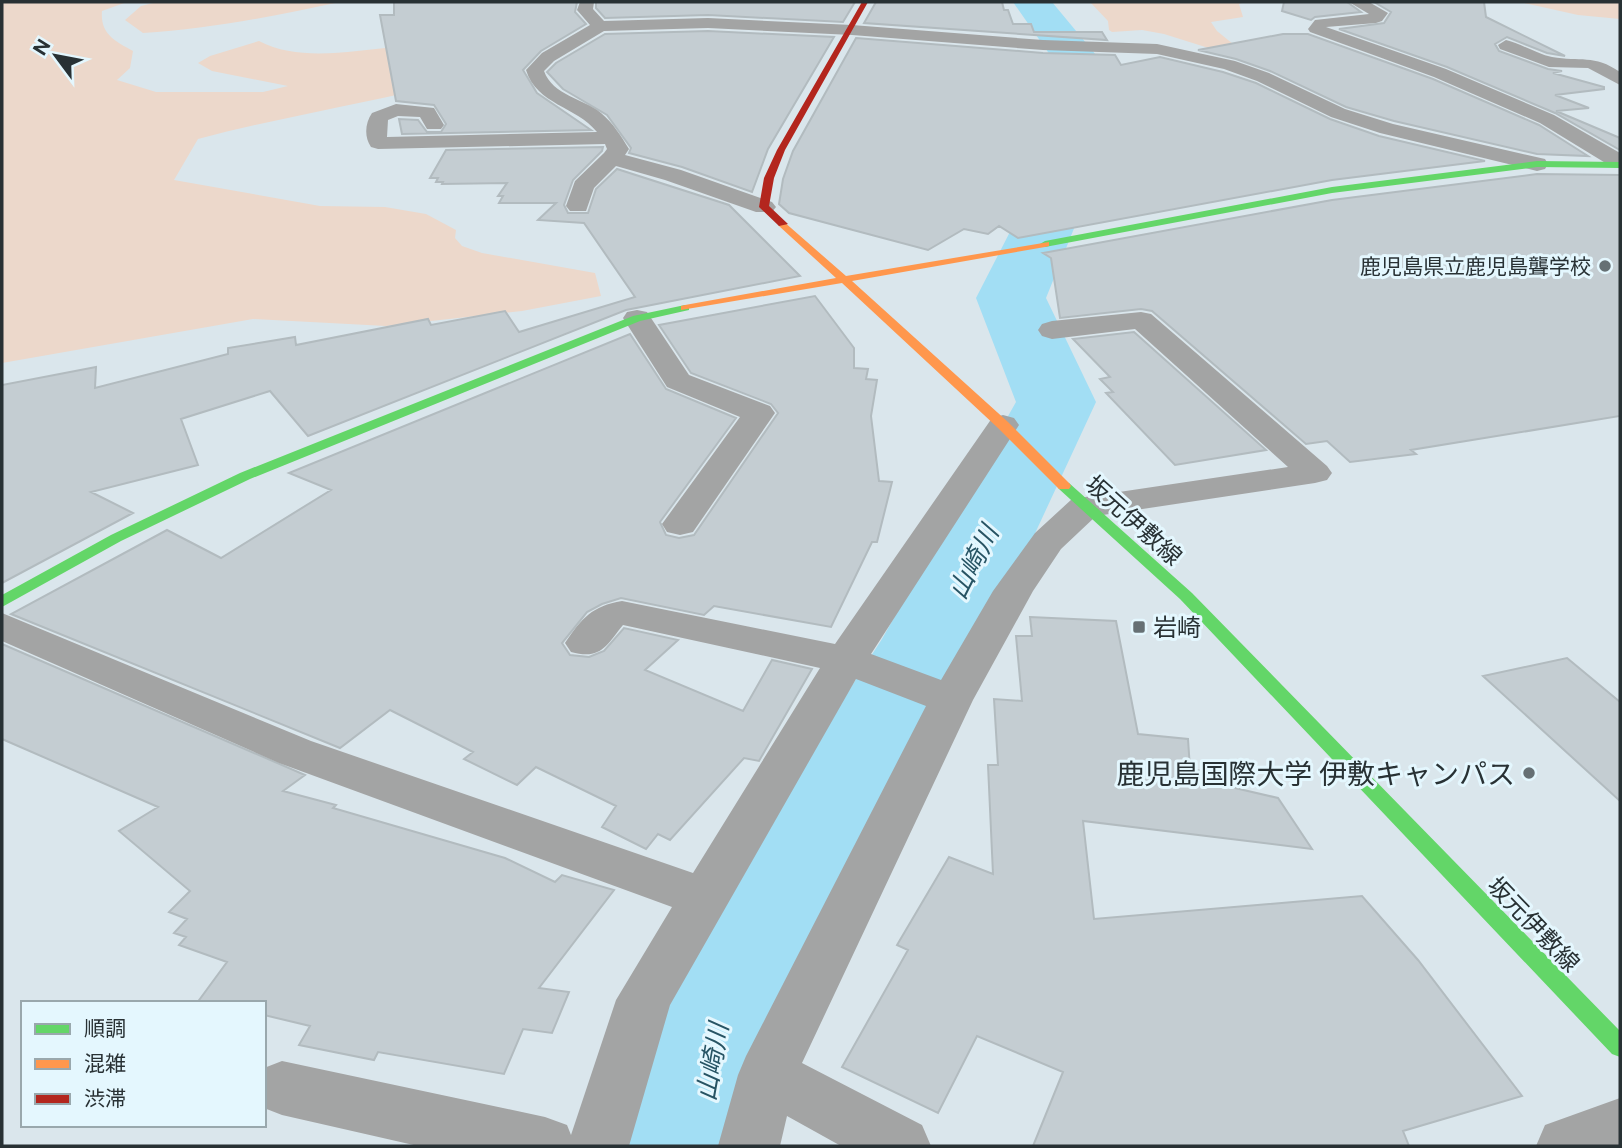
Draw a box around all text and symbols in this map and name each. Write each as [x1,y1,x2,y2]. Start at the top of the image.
north arrow [21,21,91,91]
text: N [28,35,55,59]
place label: 鹿児島県立鹿児島聾学校 [1360,254,1591,279]
marker: 鹿児島県立鹿児島聾学校 [1597,258,1613,274]
street label: 坂元伊敷線 [1080,469,1188,571]
water label: 山崎川 [941,518,1006,604]
place label: 岩崎 [1153,613,1201,641]
marker: 岩崎 [1131,619,1147,635]
place label: 鹿児島国際大学 伊敷キャンパス [1116,757,1515,790]
marker: 鹿児島国際大学 伊敷キャンパス [1521,765,1537,781]
street label: 坂元伊敷線 [1482,871,1586,977]
legend [21,1001,266,1127]
text: 順調 [84,1016,126,1041]
water label: 山崎川 [690,1018,735,1103]
text: 混雑 [84,1051,126,1076]
text: 渋滞 [84,1086,126,1111]

